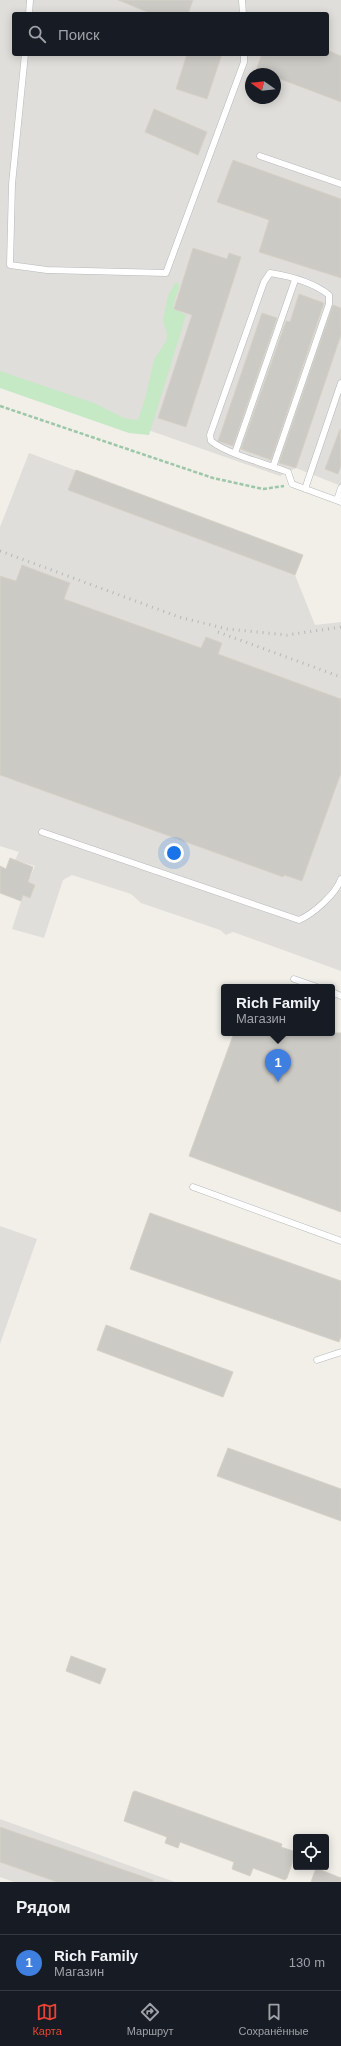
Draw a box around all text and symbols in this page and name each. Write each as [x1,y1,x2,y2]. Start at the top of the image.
search box [12,12,329,56]
icon: search [26,23,48,45]
text: Поиск [58,26,100,43]
north arrow [245,68,281,104]
your location [164,843,184,863]
popup [221,984,335,1036]
text: Rich Family [236,994,320,1011]
text: Магазин [236,1011,286,1026]
pin: 1 [265,1049,291,1082]
map controls [293,1834,329,1870]
button: locate [293,1834,329,1870]
text: Рядом [16,1898,71,1917]
text: Rich Family [54,1947,138,1964]
text: 1 [25,1955,33,1970]
text: 130 m [289,1955,325,1970]
text: Магазин [54,1964,104,1979]
tab: Карта [32,2001,62,2037]
tab: Маршрут [127,2001,174,2037]
tab: Сохранённые [239,2001,309,2037]

